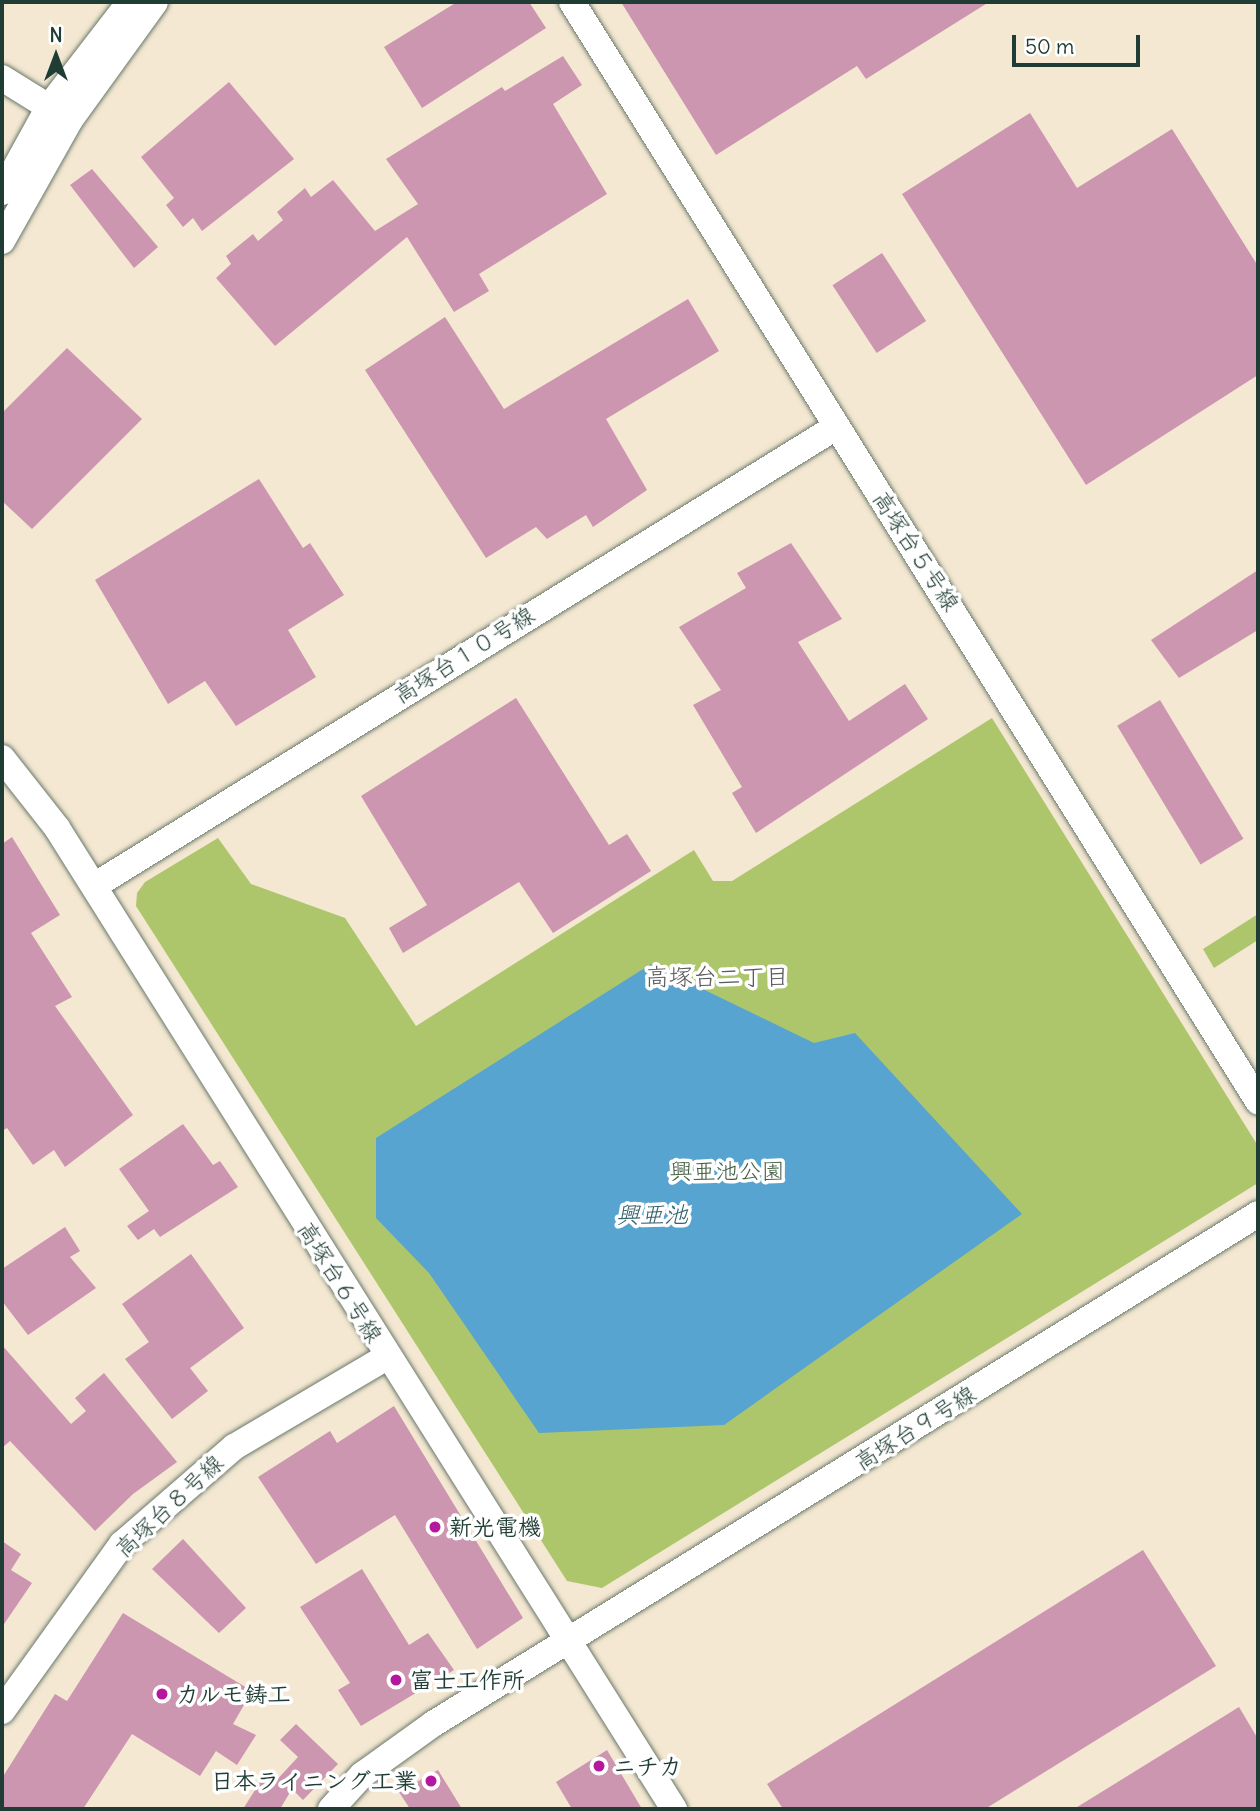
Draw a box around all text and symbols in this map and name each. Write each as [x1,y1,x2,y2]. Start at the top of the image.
north arrow [21,21,91,91]
scale bar [1015,21,1143,65]
text: N [49,23,63,47]
text: 50 m [1025,33,1074,60]
street label: 高塚台５号線 [867,486,965,616]
street label: 高塚台１０号線 [388,601,540,709]
district label: 高塚台二丁目 [645,963,789,991]
park label: 興亜池公園 [670,1157,784,1185]
water label: 興亜池 [616,1201,688,1229]
street label: 高塚台６号線 [292,1216,388,1348]
street label: 高塚台９号線 [849,1380,981,1476]
street label: 高塚台８号線 [109,1449,229,1563]
place label: 新光電機 [449,1513,541,1541]
marker: 新光電機 [427,1519,443,1535]
place label: 富士工作所 [410,1666,525,1694]
marker: 富士工作所 [388,1672,404,1688]
place label: カルモ鋳工 [176,1680,291,1708]
marker: カルモ鋳工 [154,1686,170,1702]
place label: ニチカ [613,1752,682,1780]
marker: ニチカ [591,1758,607,1774]
place label: 日本ライニング工業 [210,1767,417,1795]
marker: 日本ライニング工業 [423,1773,439,1789]

